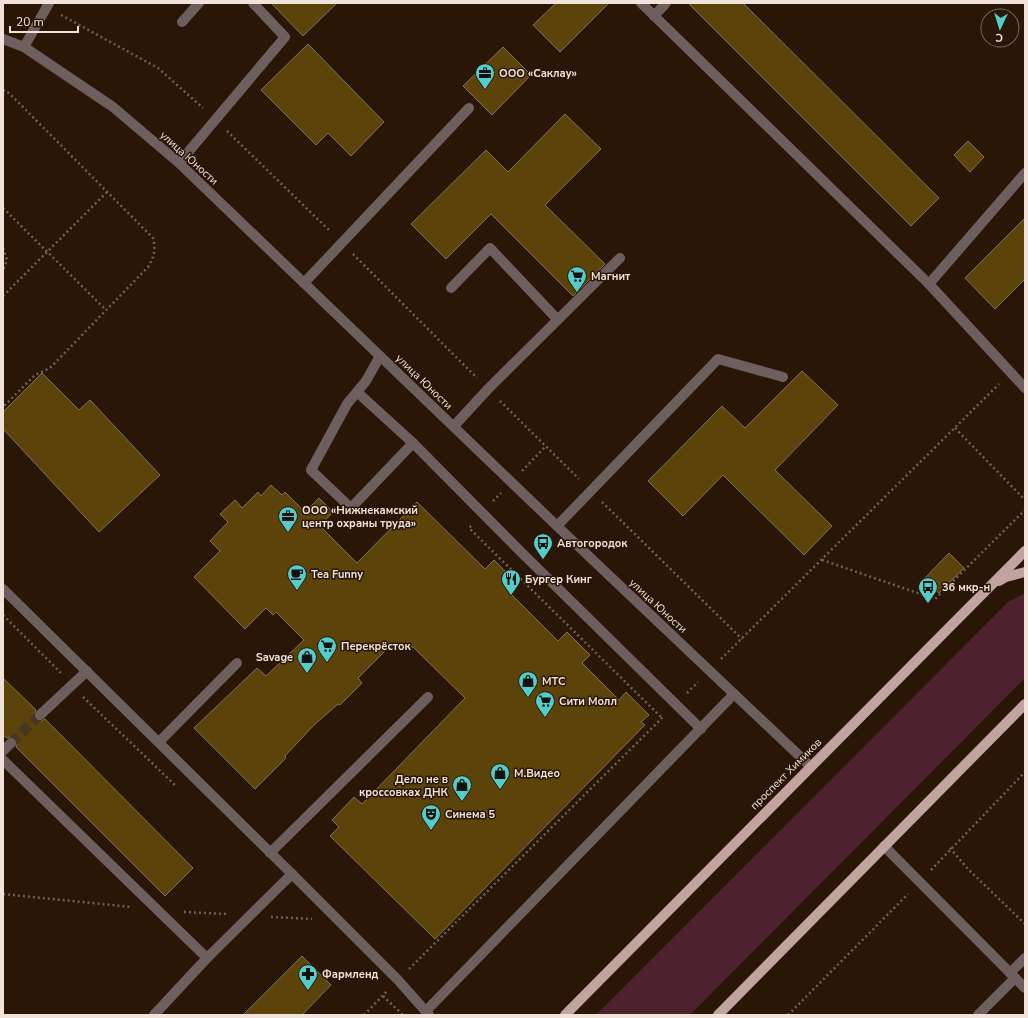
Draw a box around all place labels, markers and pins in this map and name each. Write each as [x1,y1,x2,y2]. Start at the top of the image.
office icon: ООО «Саклау» [474,62,496,90]
place label: ООО «Саклау» [499,66,577,81]
supermarket icon: Магнит [566,265,588,293]
place label: Магнит [591,269,631,284]
place label: ООО «Нижнекамский центр охраны труда» [302,503,418,531]
office icon: ООО «Нижнекамский центр охраны труда» [277,505,299,533]
bus stop icon: Автогородок [532,532,554,560]
place label: Автогородок [557,536,628,551]
cafe icon: Tea Funny [286,563,308,591]
place label: Tea Funny [311,567,363,582]
restaurant icon: Бургер Кинг [500,568,522,596]
place label: Бургер Кинг [525,572,592,587]
bus stop icon: 36 мкр-н [917,576,939,604]
place label: 36 мкр-н [942,580,990,595]
supermarket icon: Перекрёсток [316,635,338,663]
place label: Перекрёсток [341,639,411,654]
shop icon: Savage [296,646,318,674]
place label: Savage [256,650,293,665]
shop icon: МТС [517,670,539,698]
place label: МТС [542,674,566,689]
supermarket icon: Сити Молл [534,690,556,718]
place label: Сити Молл [559,694,617,709]
shop icon: М.Видео [489,762,511,790]
place label: М.Видео [514,766,560,781]
place label: Дело не в кроссовках ДНК [359,772,449,800]
shop icon: Дело не в кроссовках ДНК [451,774,473,802]
theatre icon: Синема 5 [420,803,442,831]
place label: Синема 5 [445,807,496,822]
pharmacy icon: Фармленд [297,963,319,991]
place label: Фармленд [322,967,379,982]

